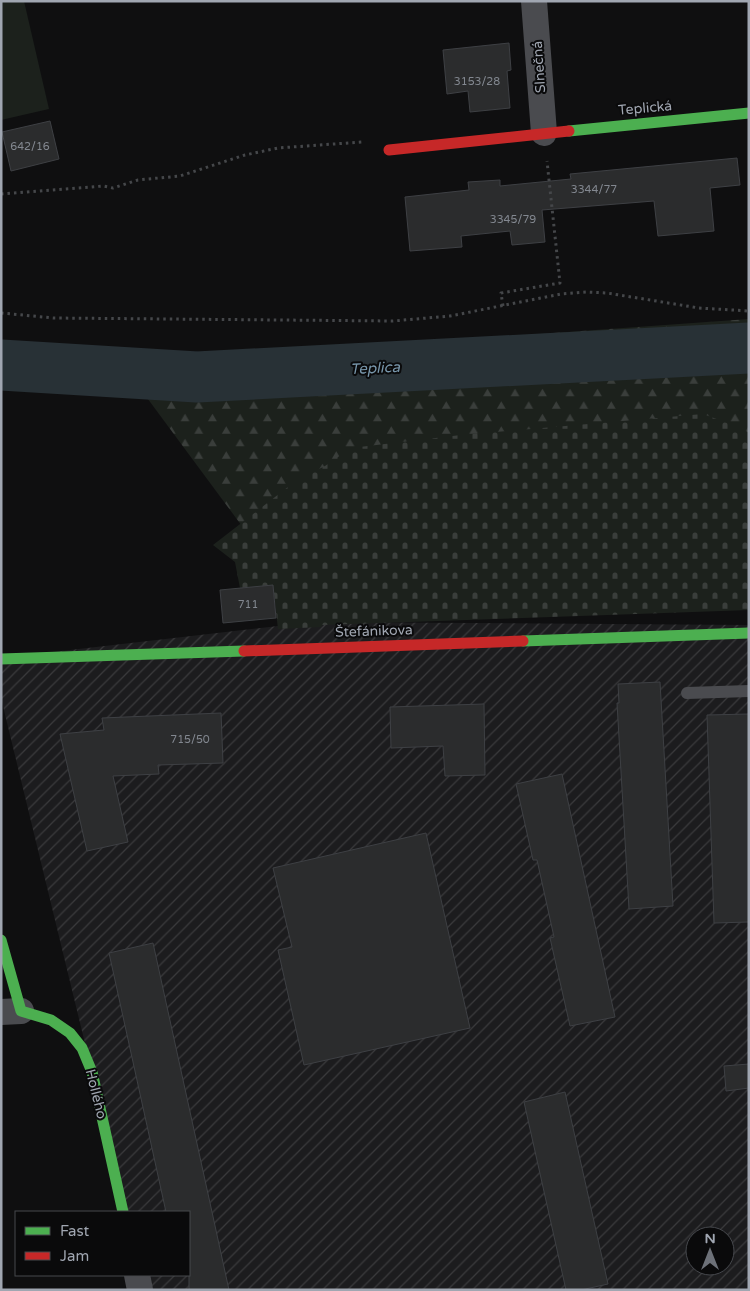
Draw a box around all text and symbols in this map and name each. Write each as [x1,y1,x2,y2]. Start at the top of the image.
street label: Slnečná [529,40,549,94]
house number: 3153/28 [454,75,500,88]
street label: Teplická [617,97,673,119]
house number: 642/16 [10,140,50,153]
house number: 3344/77 [571,183,617,196]
house number: 3345/79 [490,213,536,226]
water label: Teplica [350,358,401,378]
house number: 711 [238,598,258,611]
street label: Štefánikova [335,621,413,641]
house number: 715/50 [170,733,210,746]
street label: Hollého [82,1067,110,1121]
legend [15,1211,190,1276]
text: Fast [60,1222,90,1240]
north arrow [685,1226,735,1276]
text: N [704,1230,716,1247]
text: Jam [60,1247,89,1265]

